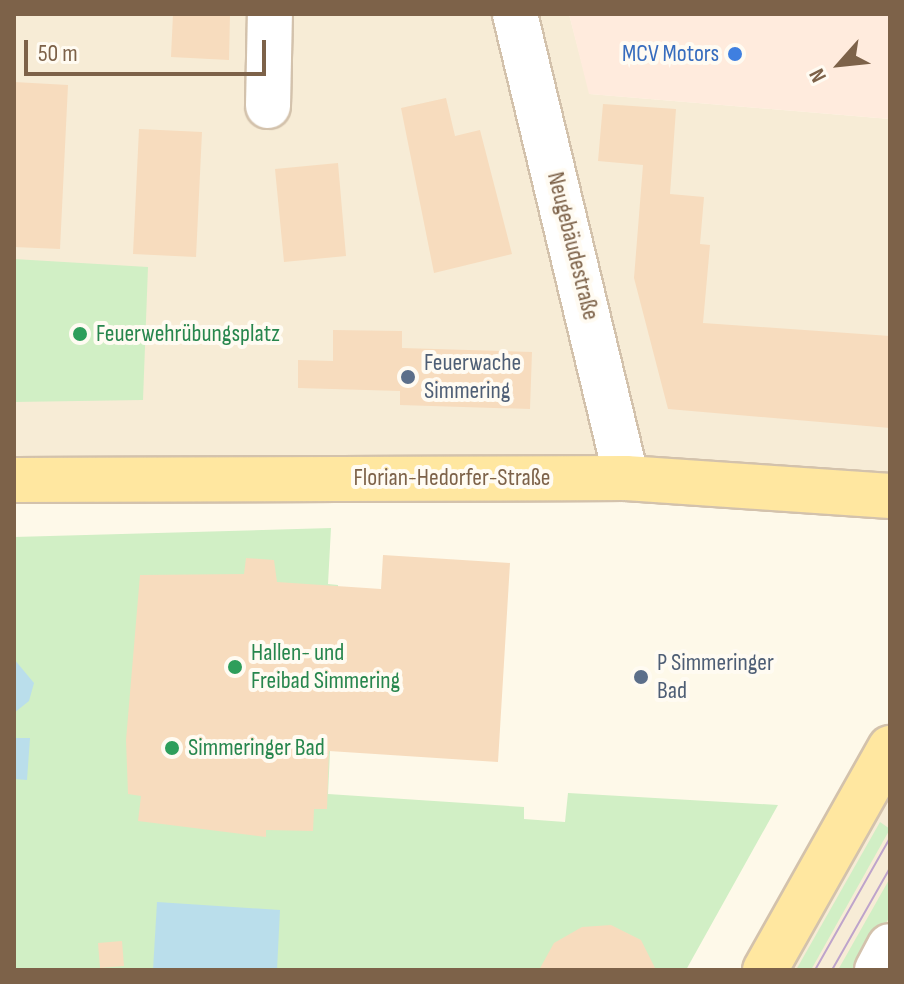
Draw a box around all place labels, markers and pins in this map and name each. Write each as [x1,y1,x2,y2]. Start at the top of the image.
place label: MCV Motors [622,40,719,68]
marker: MCV Motors [726,45,744,63]
place label: Feuerwehrübungsplatz [96,320,280,348]
marker: Feuerwehrübungsplatz [71,325,89,343]
place label: Feuerwache Simmering [424,349,521,405]
marker: Feuerwache Simmering [399,368,417,386]
place label: Hallen- und Freibad Simmering [251,639,400,695]
place label: P Simmeringer Bad [657,649,774,705]
marker: Hallen- und Freibad Simmering [226,658,244,676]
marker: P Simmeringer Bad [632,668,650,686]
place label: Simmeringer Bad [188,734,325,762]
marker: Simmeringer Bad [163,739,181,757]

